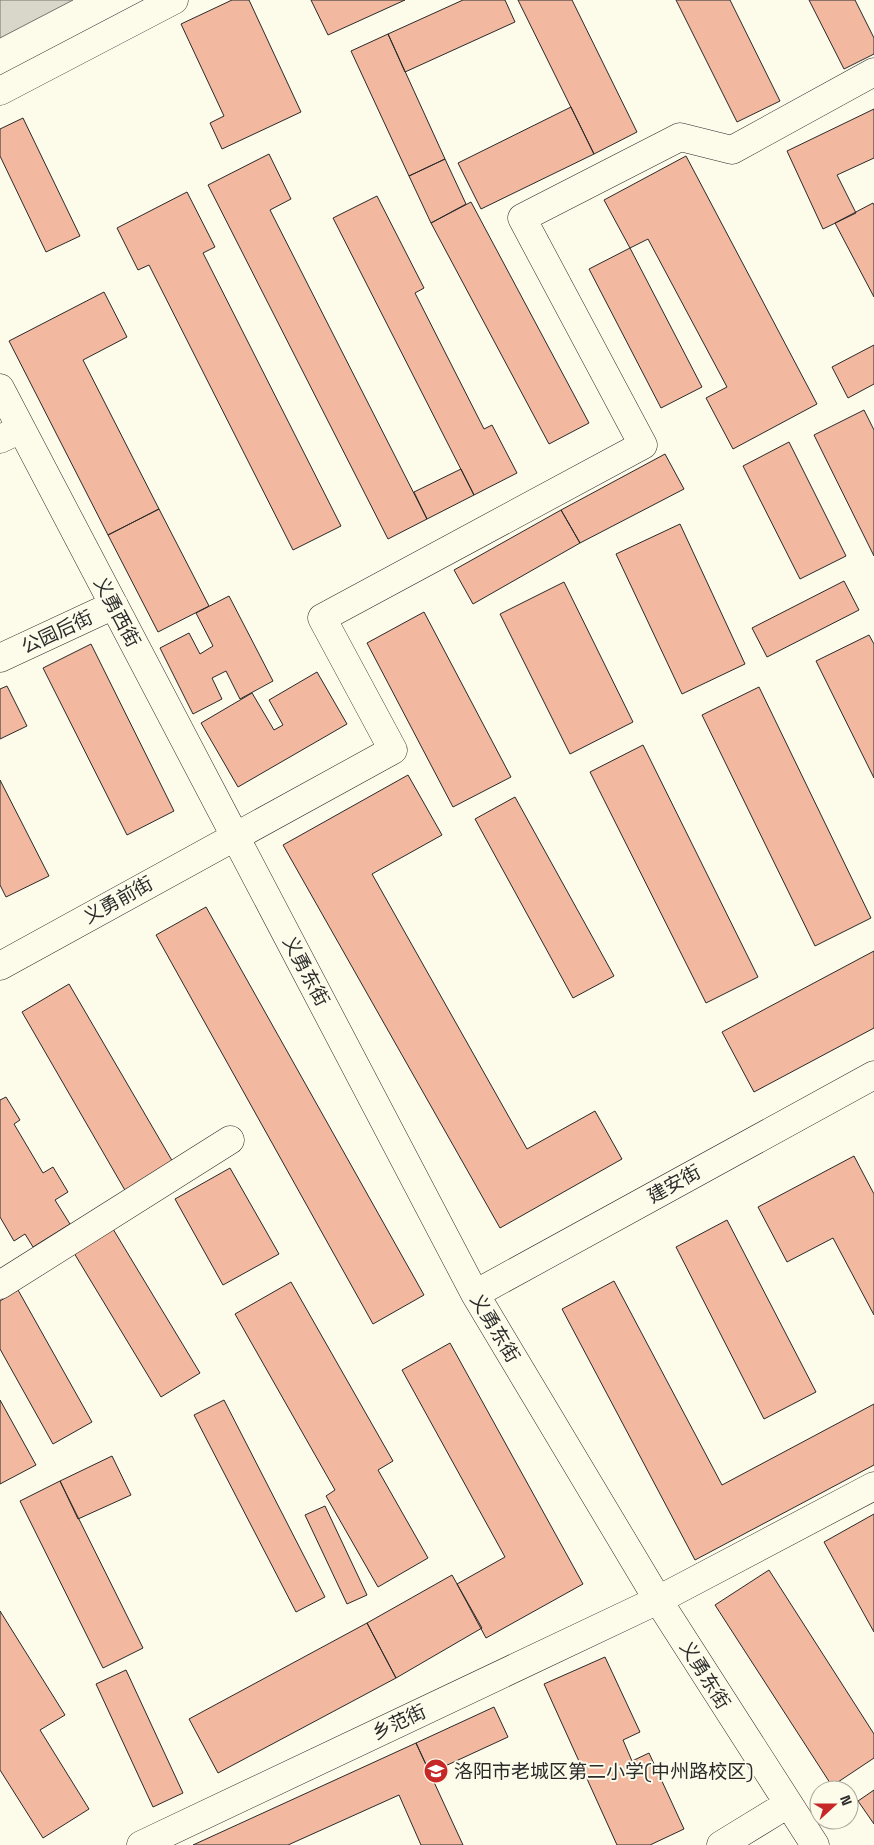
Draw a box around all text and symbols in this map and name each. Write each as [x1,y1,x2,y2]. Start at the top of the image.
street label: 义勇西街 [88,573,146,651]
street label: 公园后街 [17,605,97,659]
street label: 义勇前街 [79,871,157,929]
street label: 义勇东街 [277,932,335,1010]
street label: 建安街 [643,1159,705,1209]
street label: 义勇东街 [465,1289,525,1367]
street label: 义勇东街 [674,1636,736,1714]
street label: 乡范街 [368,1699,430,1745]
school or university icon: 洛阳市老城区第二小学(中州路校区) [423,1758,449,1784]
place label: 洛阳市老城区第二小学(中州路校区) [454,1759,753,1784]
north arrow [809,1780,859,1830]
text: N [836,1793,856,1808]

